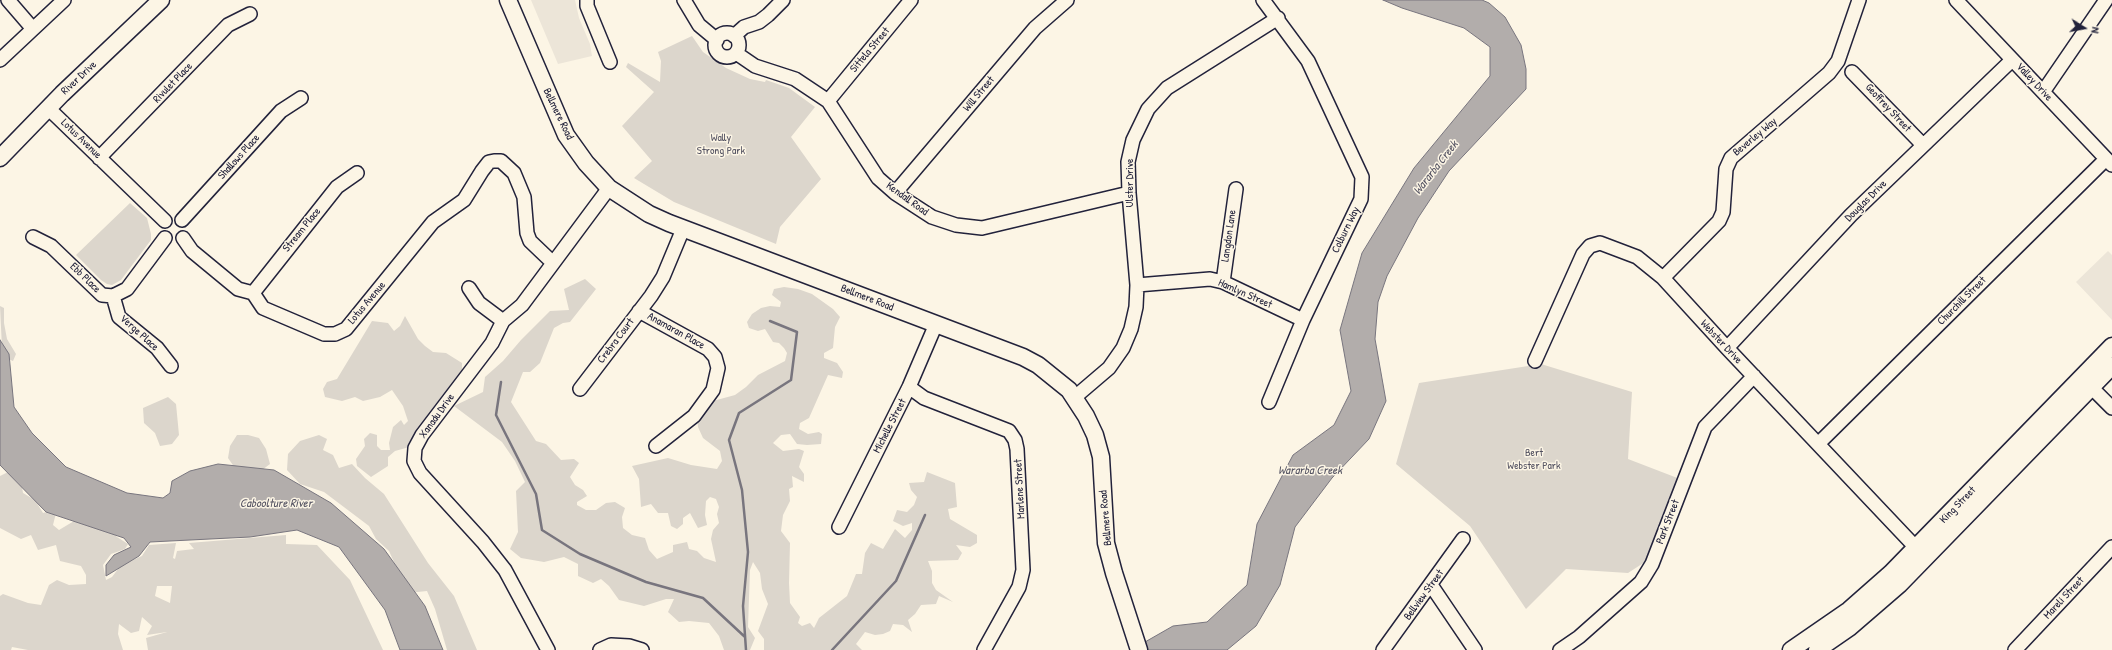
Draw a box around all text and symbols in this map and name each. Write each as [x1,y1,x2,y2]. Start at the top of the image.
north arrow [2064,8,2104,48]
street label: Sittela Street [847,25,893,75]
text: N [2088,26,2103,34]
street label: River Drive [59,58,99,98]
street label: Rivulet Place [151,60,195,106]
street label: Valley Drive [2013,60,2055,104]
street label: Will Street [960,74,998,114]
street label: Geoffrey Street [1862,81,1914,135]
street label: Bellmere Road [540,86,576,142]
street label: Beverley Way [1730,115,1780,159]
street label: Lotus Avenue [58,116,104,162]
park label: Wally Strong Park [697,131,745,157]
street label: Shallows Place [215,132,263,182]
water label: Wararba Creek [1411,138,1461,198]
street label: Ulster Drive [1123,159,1137,207]
street label: Douglas Drive [1842,177,1890,225]
street label: Kendall Road [883,179,931,219]
street label: Stream Place [280,205,324,255]
street label: Colburn Way [1329,205,1363,255]
street label: Langdon Lane [1219,209,1239,263]
street label: Ebb Place [67,260,103,296]
street label: Churchill Street [1935,274,1989,328]
street label: Hamlyn Street [1216,276,1274,312]
street label: Lotus Avenue [345,279,389,327]
street label: Bellmere Road [839,282,895,314]
street label: Anamaran Place [645,310,707,352]
street label: Verge Place [117,312,161,354]
street label: Crebra Court [595,316,637,366]
street label: Webster Drive [1697,317,1745,367]
street label: Xanadu Drive [416,391,458,441]
street label: Michelle Street [871,396,909,456]
park label: Bert Webster Park [1507,446,1561,472]
street label: Marlene Street [1012,459,1028,519]
water label: Wararba Creek [1278,464,1342,478]
street label: King Street [1937,484,1979,526]
street label: Bellmere Road [1097,490,1115,546]
water label: Caboolture River [240,497,312,511]
street label: Park Street [1653,498,1683,546]
street label: Bellview Street [1401,567,1447,623]
street label: Mareli Street [2041,574,2087,622]

